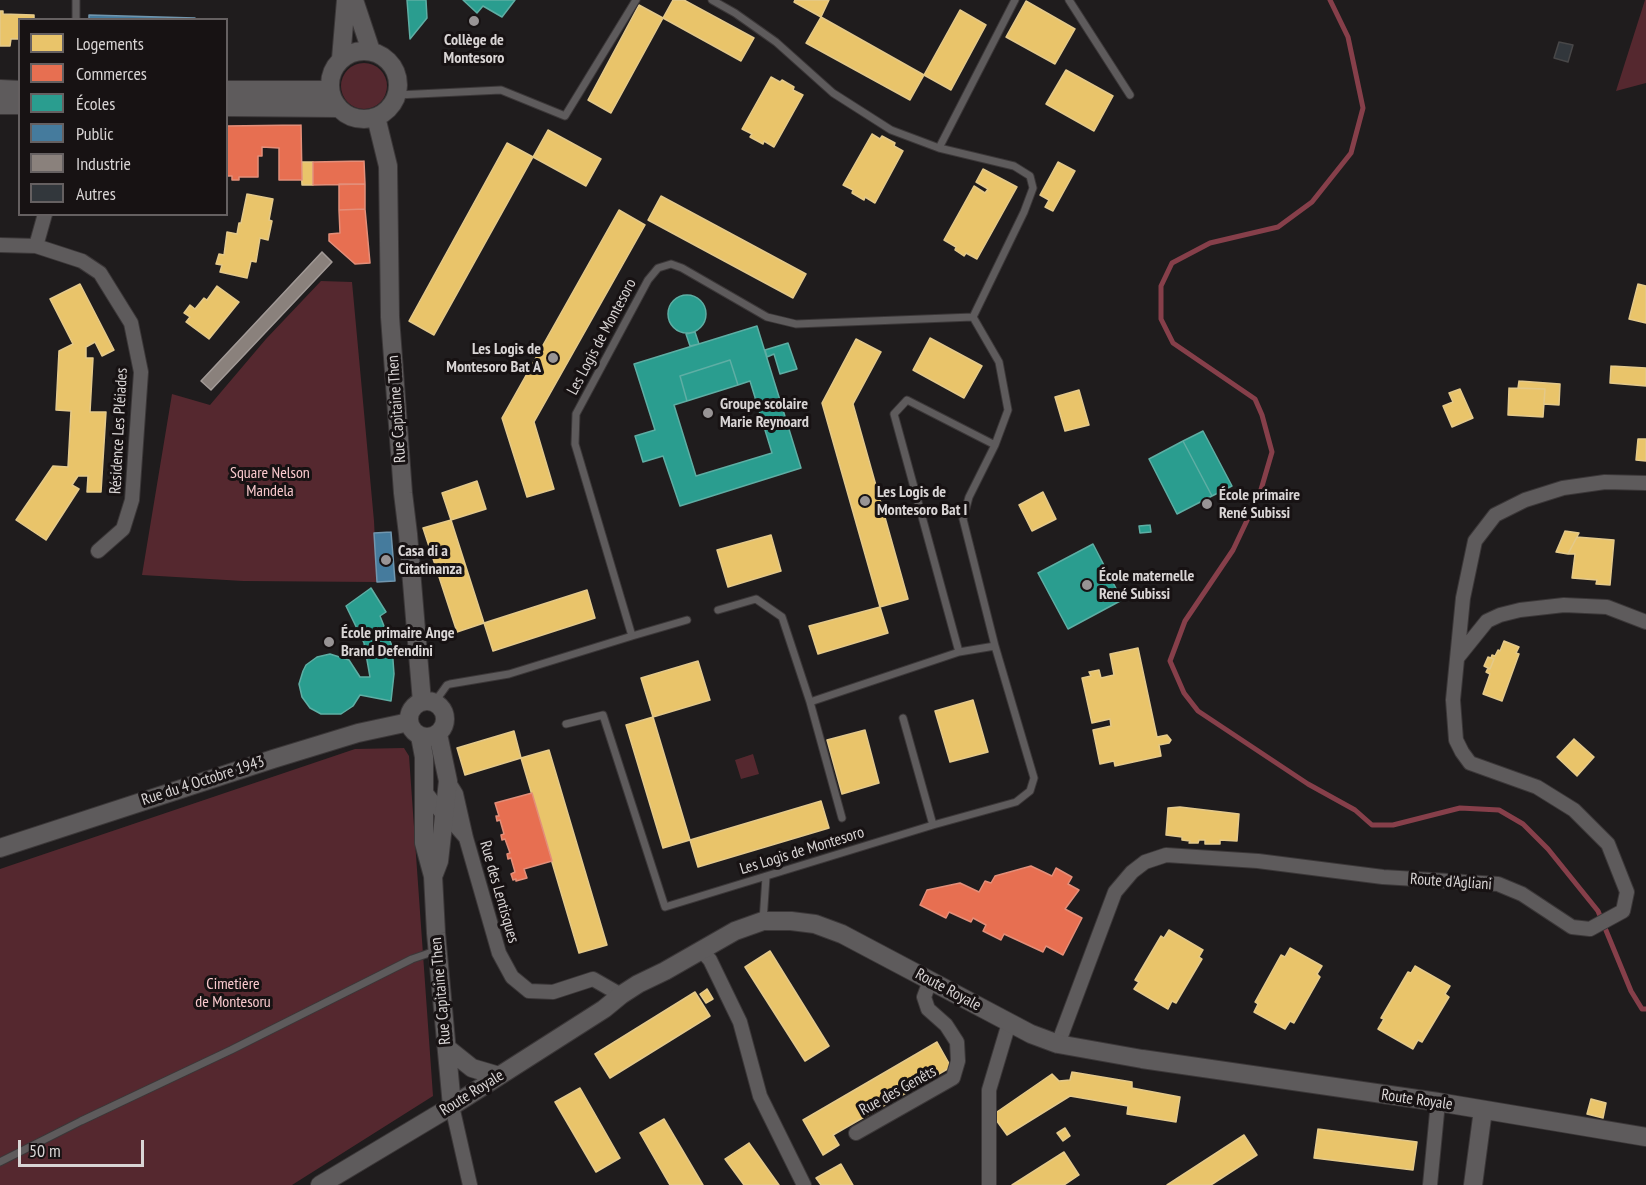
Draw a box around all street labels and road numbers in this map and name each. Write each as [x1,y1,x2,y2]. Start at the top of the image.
street label: Les Logis de Montesoro [563,276,641,398]
street label: Rue Capitaine Then [384,355,410,463]
street label: Résidence Les Pléiades [106,367,132,495]
street label: Rue du 4 Octobre 1943 [139,752,267,810]
street label: Les Logis de Montesoro [738,823,866,879]
street label: Rue des Lentisques [475,839,523,945]
street label: Route d'Agliani [1410,870,1492,894]
street label: Rue Capitaine Then [427,937,455,1045]
street label: Route Royale [912,965,984,1015]
street label: Rue des Genêts [856,1062,940,1120]
street label: Route Royale [436,1066,508,1120]
street label: Route Royale [1380,1086,1454,1114]

